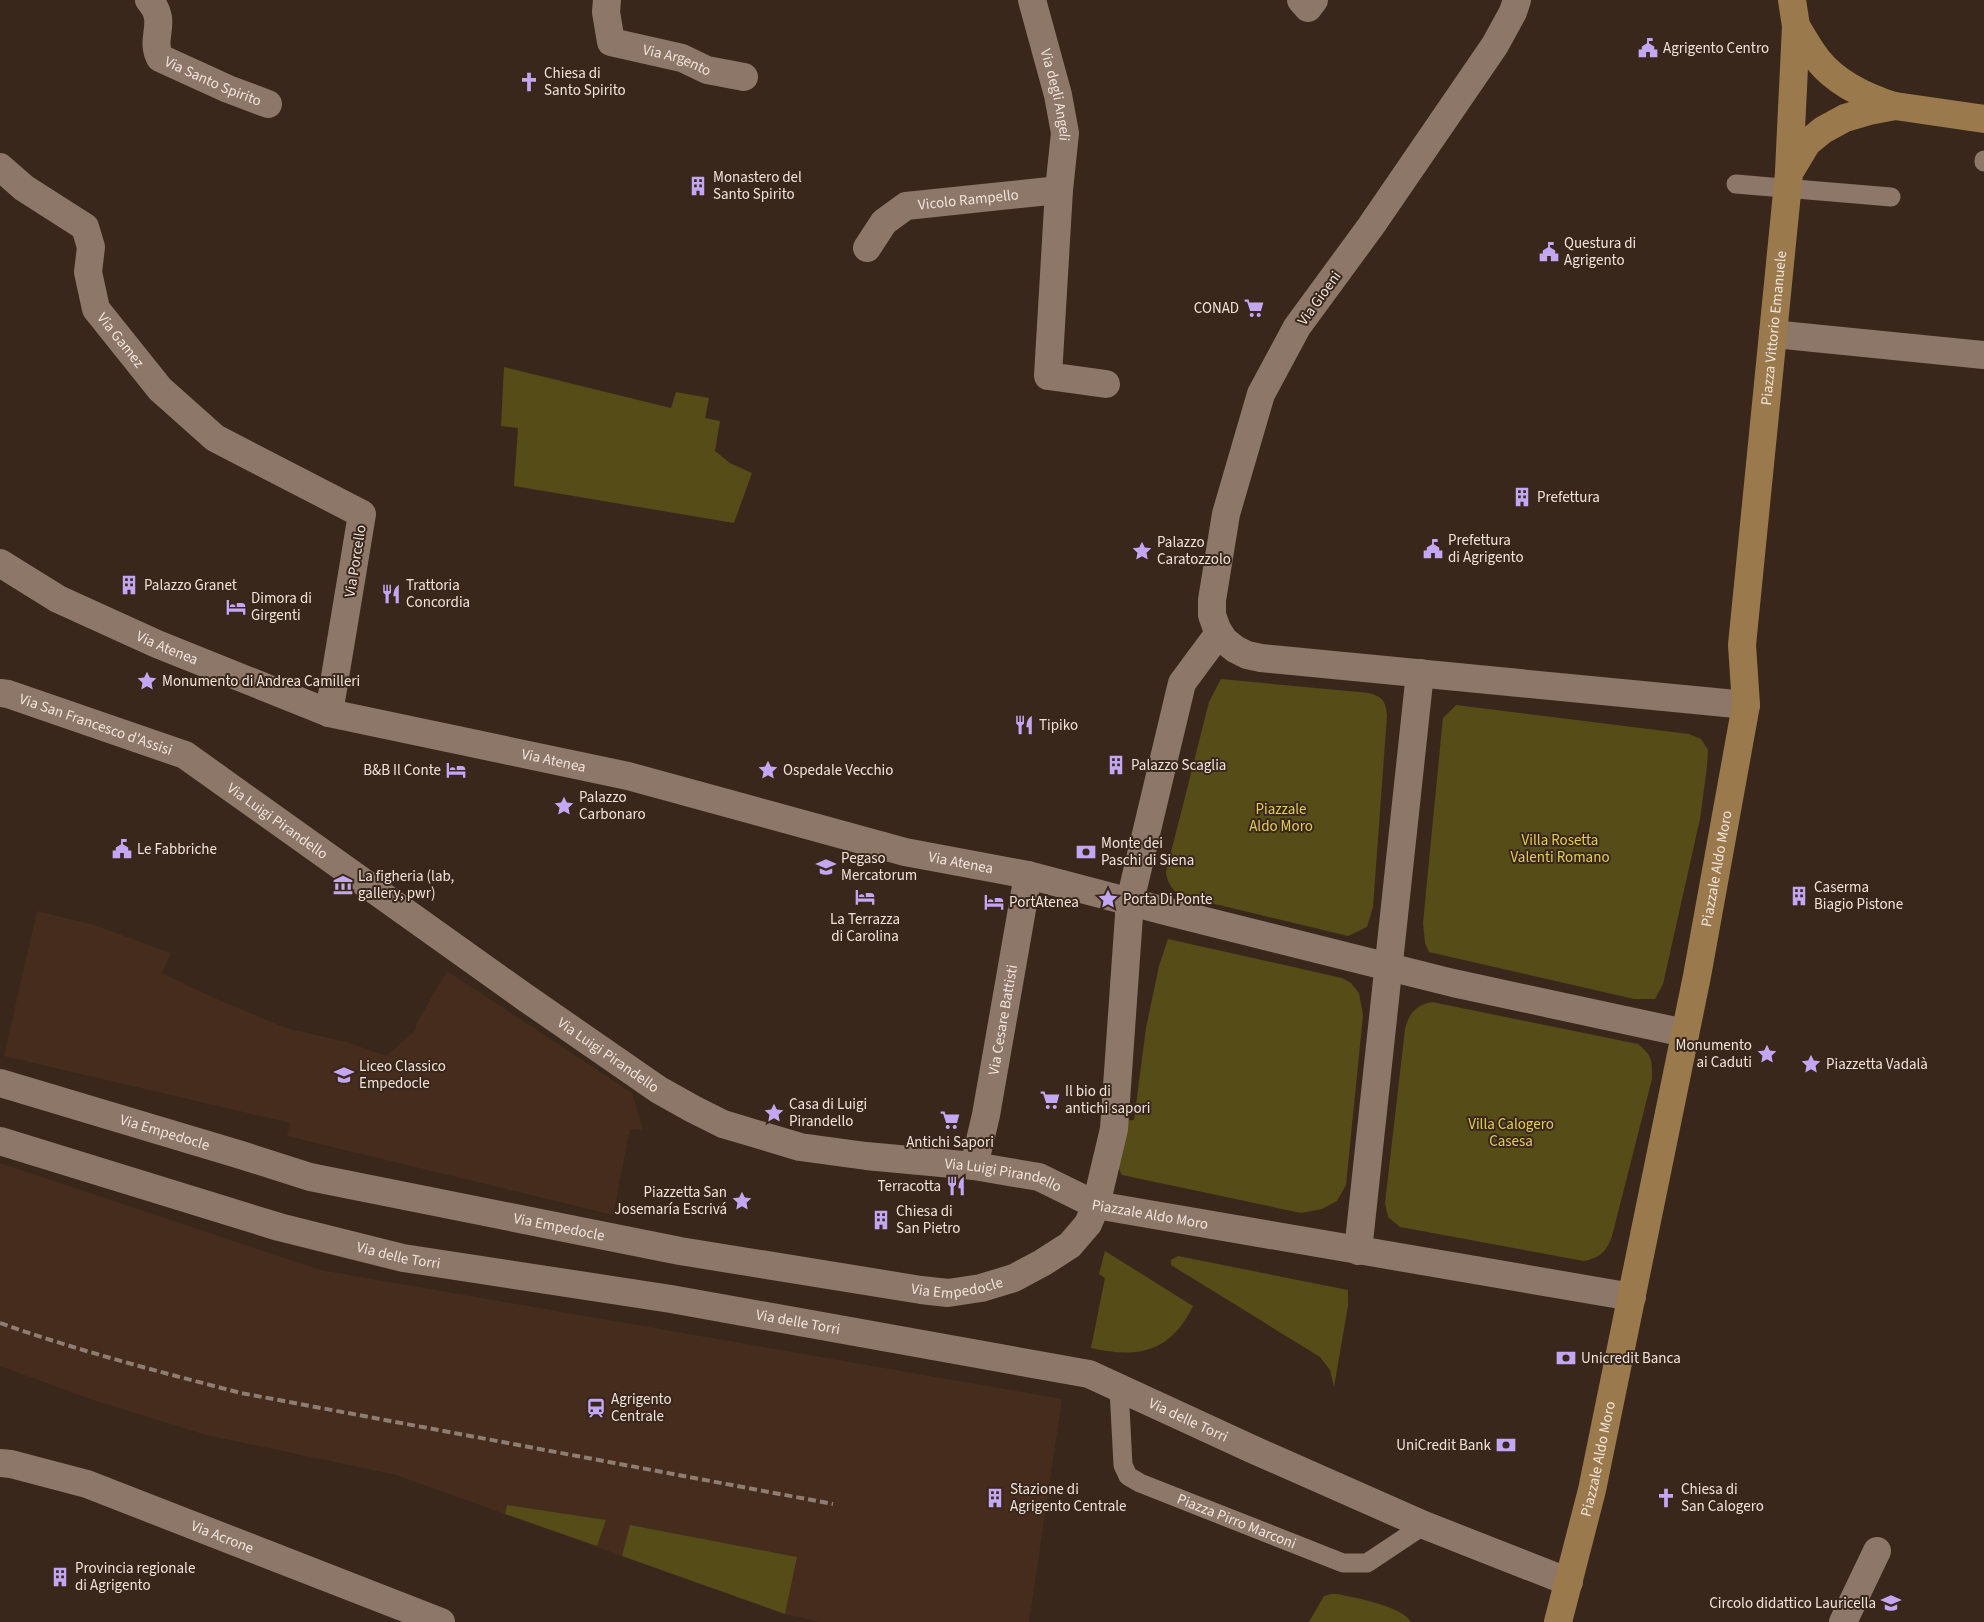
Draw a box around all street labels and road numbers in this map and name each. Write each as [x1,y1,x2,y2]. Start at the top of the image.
street label: Via Argento [641,39,715,82]
street label: Via degli Angeli [1035,46,1075,142]
street label: Via Santo Spirito [161,51,264,112]
street label: Vicolo Rampello [917,184,1020,216]
street label: Piazza Vittorio Emanuele [1756,250,1792,406]
street label: Via Gioeni [1293,267,1346,330]
street label: Via Gamez [92,308,149,372]
street label: Via Porcello [339,523,372,599]
street label: Via Atenea [133,626,201,670]
street label: Via San Francesco d'Assisi [16,689,175,761]
street label: Via Atenea [520,744,588,778]
street label: Via Luigi Pirandello [222,778,332,865]
street label: Piazzale Aldo Moro [1696,809,1738,929]
street label: Via Atenea [927,847,995,879]
street label: Via Cesare Battisti [983,963,1023,1077]
street label: Via Luigi Pirandello [553,1013,663,1098]
street label: Via Empedocle [117,1109,212,1156]
street label: Via Luigi Pirandello [944,1153,1065,1198]
street label: Piazzale Aldo Moro [1090,1194,1210,1235]
street label: Via Empedocle [511,1208,607,1247]
street label: Via delle Torri [354,1237,442,1275]
street label: Via Empedocle [910,1272,1006,1305]
street label: Via delle Torri [754,1304,842,1340]
street label: Via delle Torri [1145,1393,1231,1448]
street label: Piazzale Aldo Moro [1576,1399,1621,1519]
street label: Piazza Pirro Marconi [1174,1489,1299,1555]
street label: Via Acrone [188,1516,257,1559]

